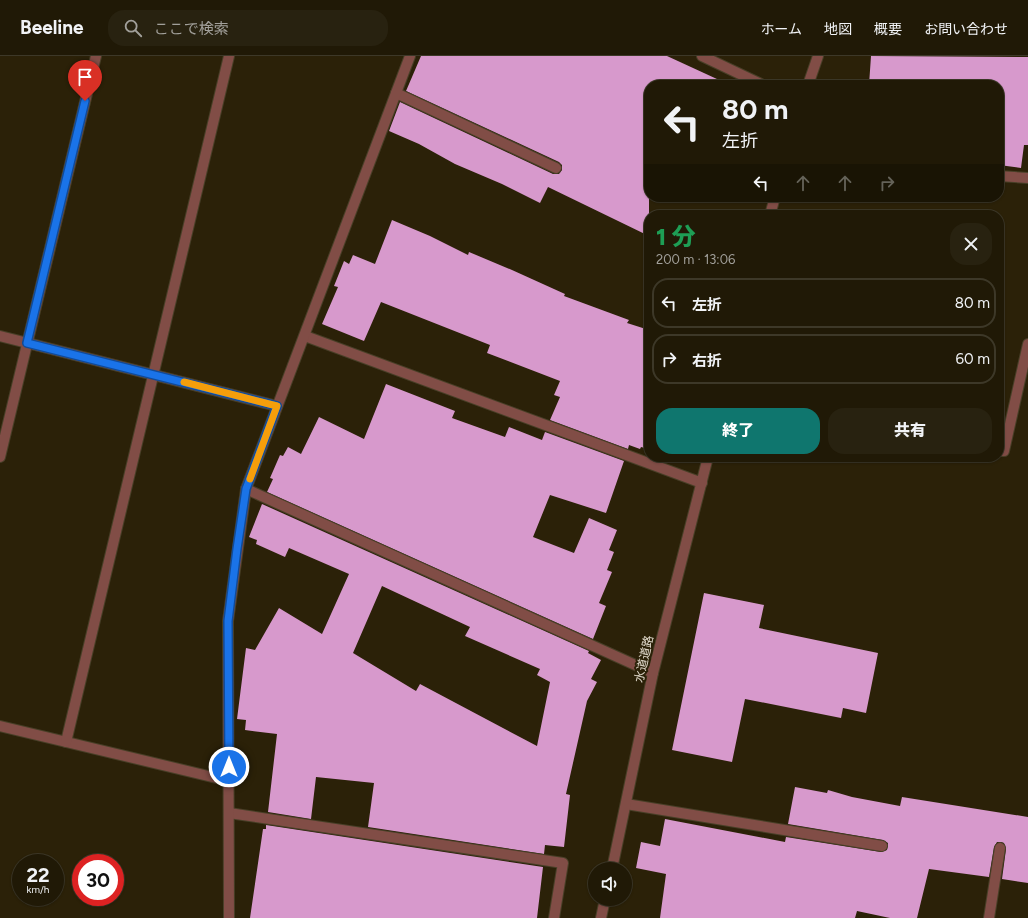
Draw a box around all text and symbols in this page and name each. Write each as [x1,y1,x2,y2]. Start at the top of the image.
search box [108,10,388,46]
text: Beeline [20,16,84,39]
icon: search [122,17,144,39]
text: ここで検索 [154,20,229,38]
text: ホーム [760,21,802,38]
text: 地図 [824,21,852,38]
text: 概要 [874,21,902,38]
text: お問い合わせ [924,21,1008,38]
pin [68,60,102,101]
icon: arrive [74,66,96,88]
text: 80 m [722,92,788,126]
icon: left [656,96,708,148]
text: 左折 [722,130,758,152]
icon: left [750,172,772,194]
icon: ahead [792,172,814,194]
icon: ahead [834,172,856,194]
icon: right [876,172,898,194]
text: 1 分 [656,222,696,251]
button: close [950,223,992,265]
text: 200 m · 13:06 [656,252,735,267]
icon: left [658,292,680,314]
text: 80 m [955,294,990,312]
text: 左折 [692,296,722,314]
icon: right [658,348,680,370]
text: 60 m [955,350,990,368]
text: 右折 [692,352,722,370]
button: 終了 [656,408,820,454]
button: 共有 [828,408,992,454]
street label: 水道道路 [632,634,656,684]
position arrow [208,746,250,788]
speed limit sign: 30 [72,854,124,906]
map controls [588,862,632,906]
button: sound [588,862,632,906]
text: 22 [26,863,50,887]
text: km/h [27,883,49,896]

